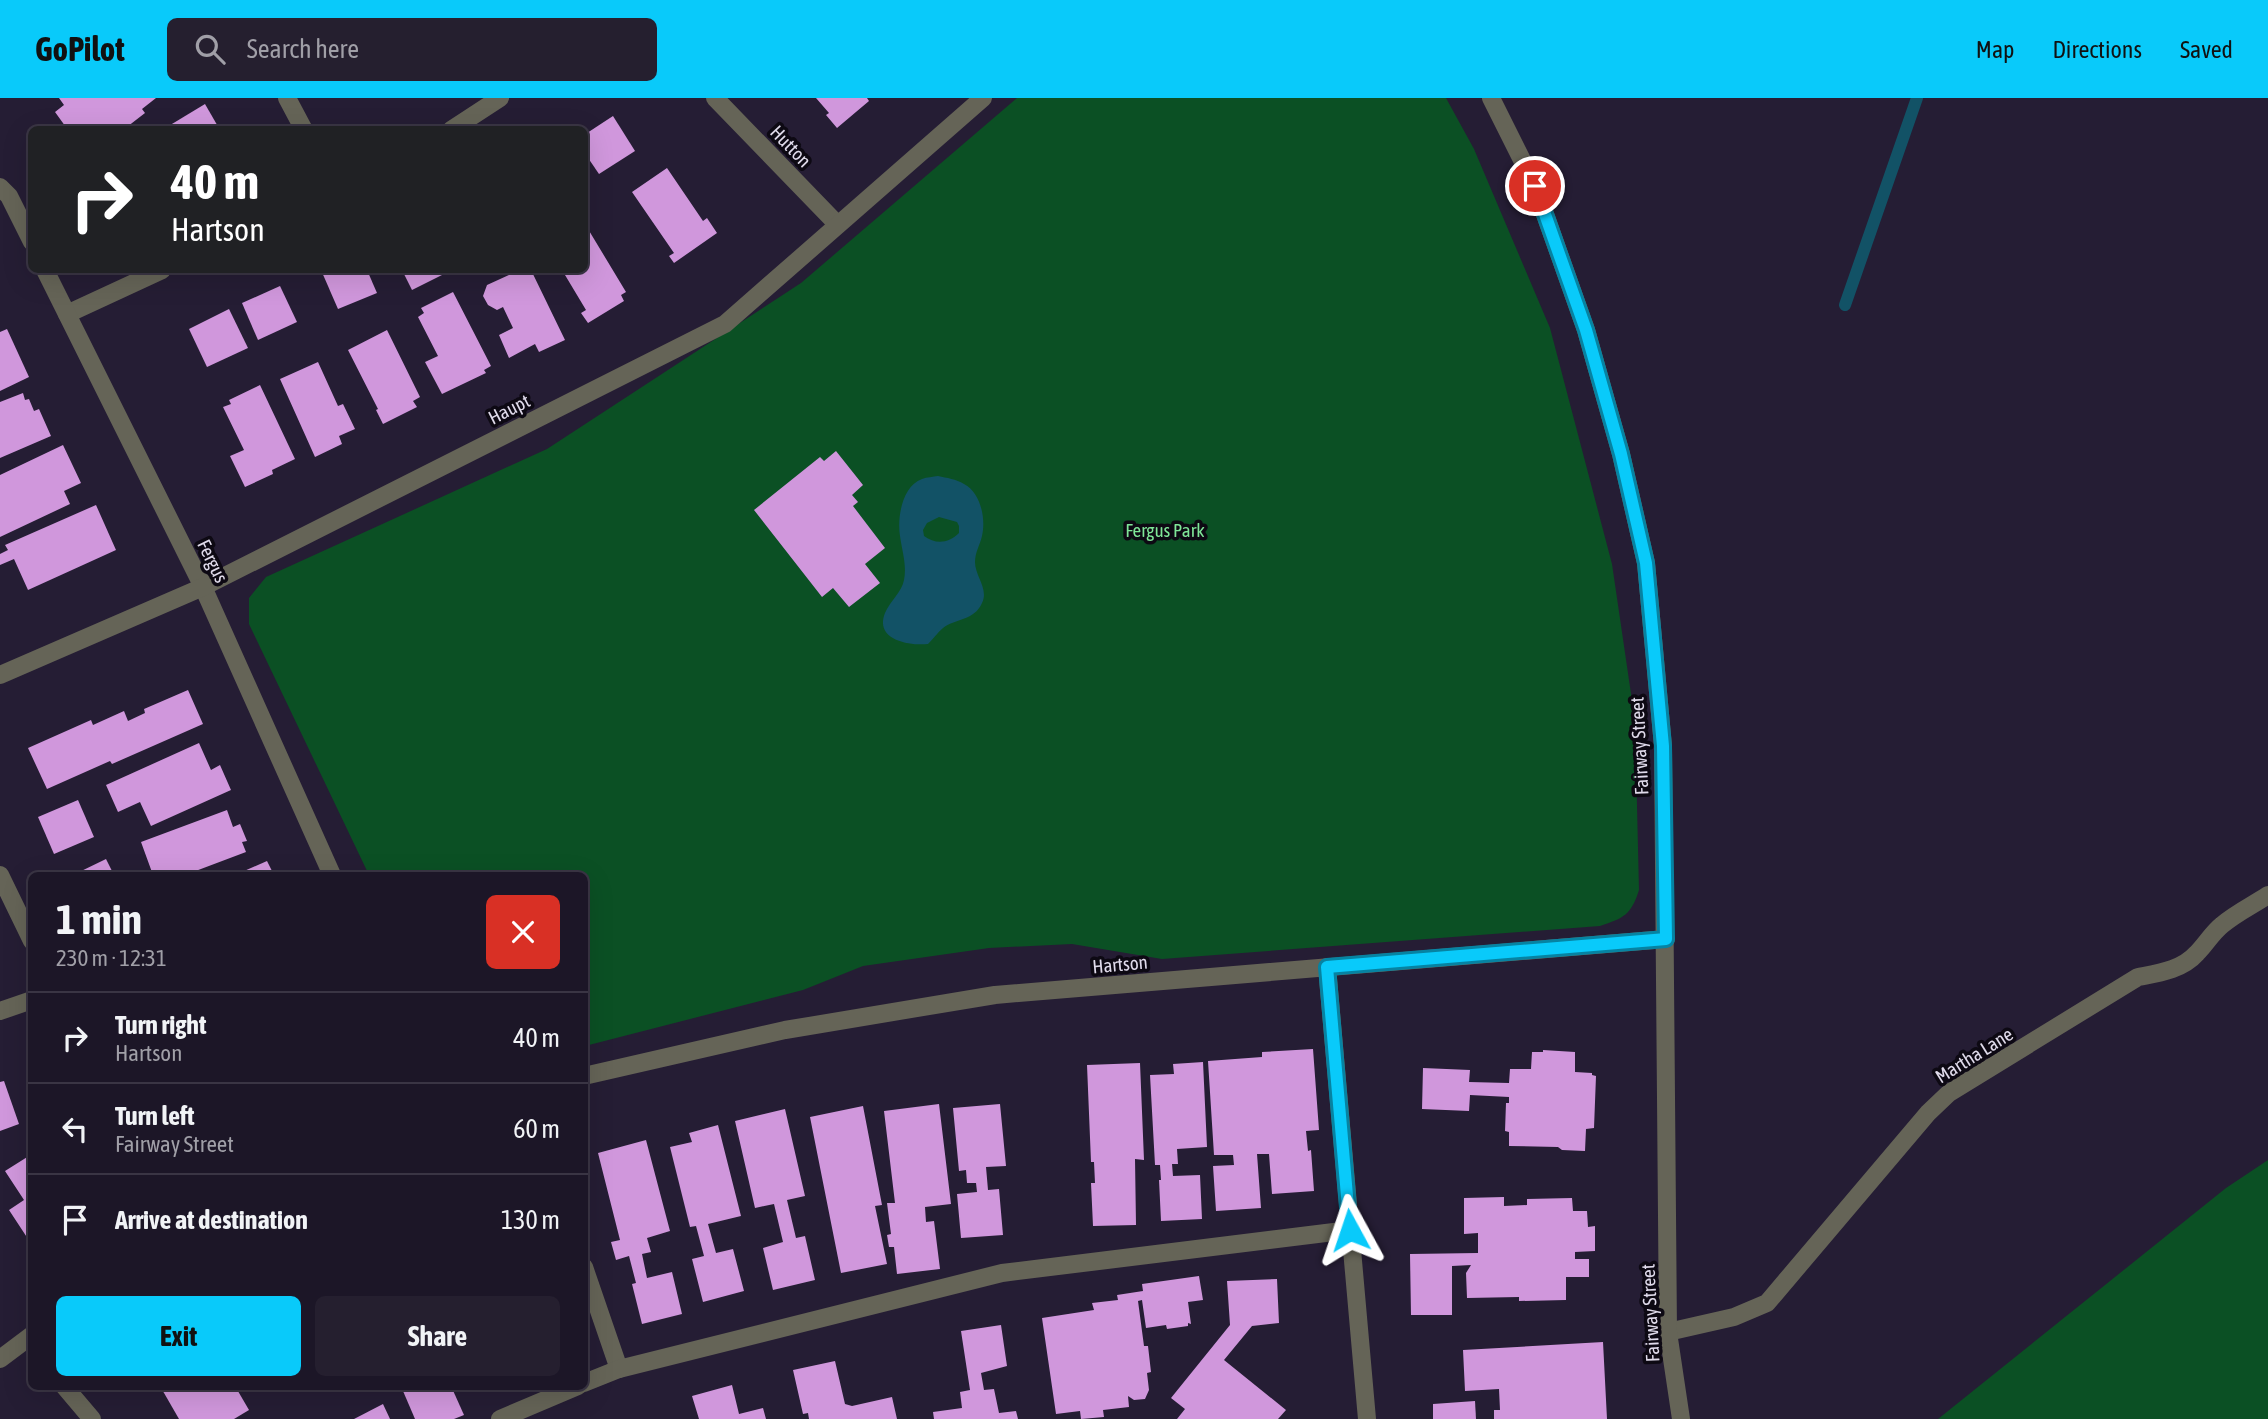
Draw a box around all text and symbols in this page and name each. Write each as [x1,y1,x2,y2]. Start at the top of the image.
search box [167,18,657,81]
text: GoPilot [35,30,125,68]
icon: search [191,30,229,68]
text: Search here [247,34,359,64]
text: Map [1976,36,2014,63]
text: Directions [2052,36,2142,63]
text: Saved [2180,36,2233,63]
street label: Hutton [766,121,816,171]
text: 40 m [171,153,259,209]
icon: right [56,154,147,245]
pin [1505,156,1565,216]
icon: arrive [1516,167,1554,205]
text: Hartson [171,211,265,248]
street label: Haupt [485,389,533,429]
park label: Fergus Park [1125,519,1205,541]
street label: Fergus [193,536,233,586]
street label: Fairway Street [1625,696,1653,796]
text: 1 min [56,895,142,943]
button: close [486,895,560,969]
text: 230 m · 12:31 [56,945,167,971]
street label: Hartson [1091,951,1149,977]
text: Turn right [115,1010,206,1040]
icon: right [56,1019,94,1057]
text: 40 m [513,1023,560,1053]
street label: Martha Lane [1931,1023,2017,1087]
text: Hartson [115,1040,182,1066]
text: Turn left [115,1101,195,1131]
icon: left [56,1110,94,1148]
text: 60 m [513,1114,560,1144]
text: Fairway Street [115,1131,234,1157]
position arrow [1313,1193,1387,1267]
icon: arrive [56,1201,94,1239]
text: Arrive at destination [115,1205,308,1235]
text: 130 m [501,1205,560,1235]
street label: Fairway Street [1636,1263,1664,1363]
button: Exit [56,1296,301,1376]
button: Share [315,1296,560,1376]

